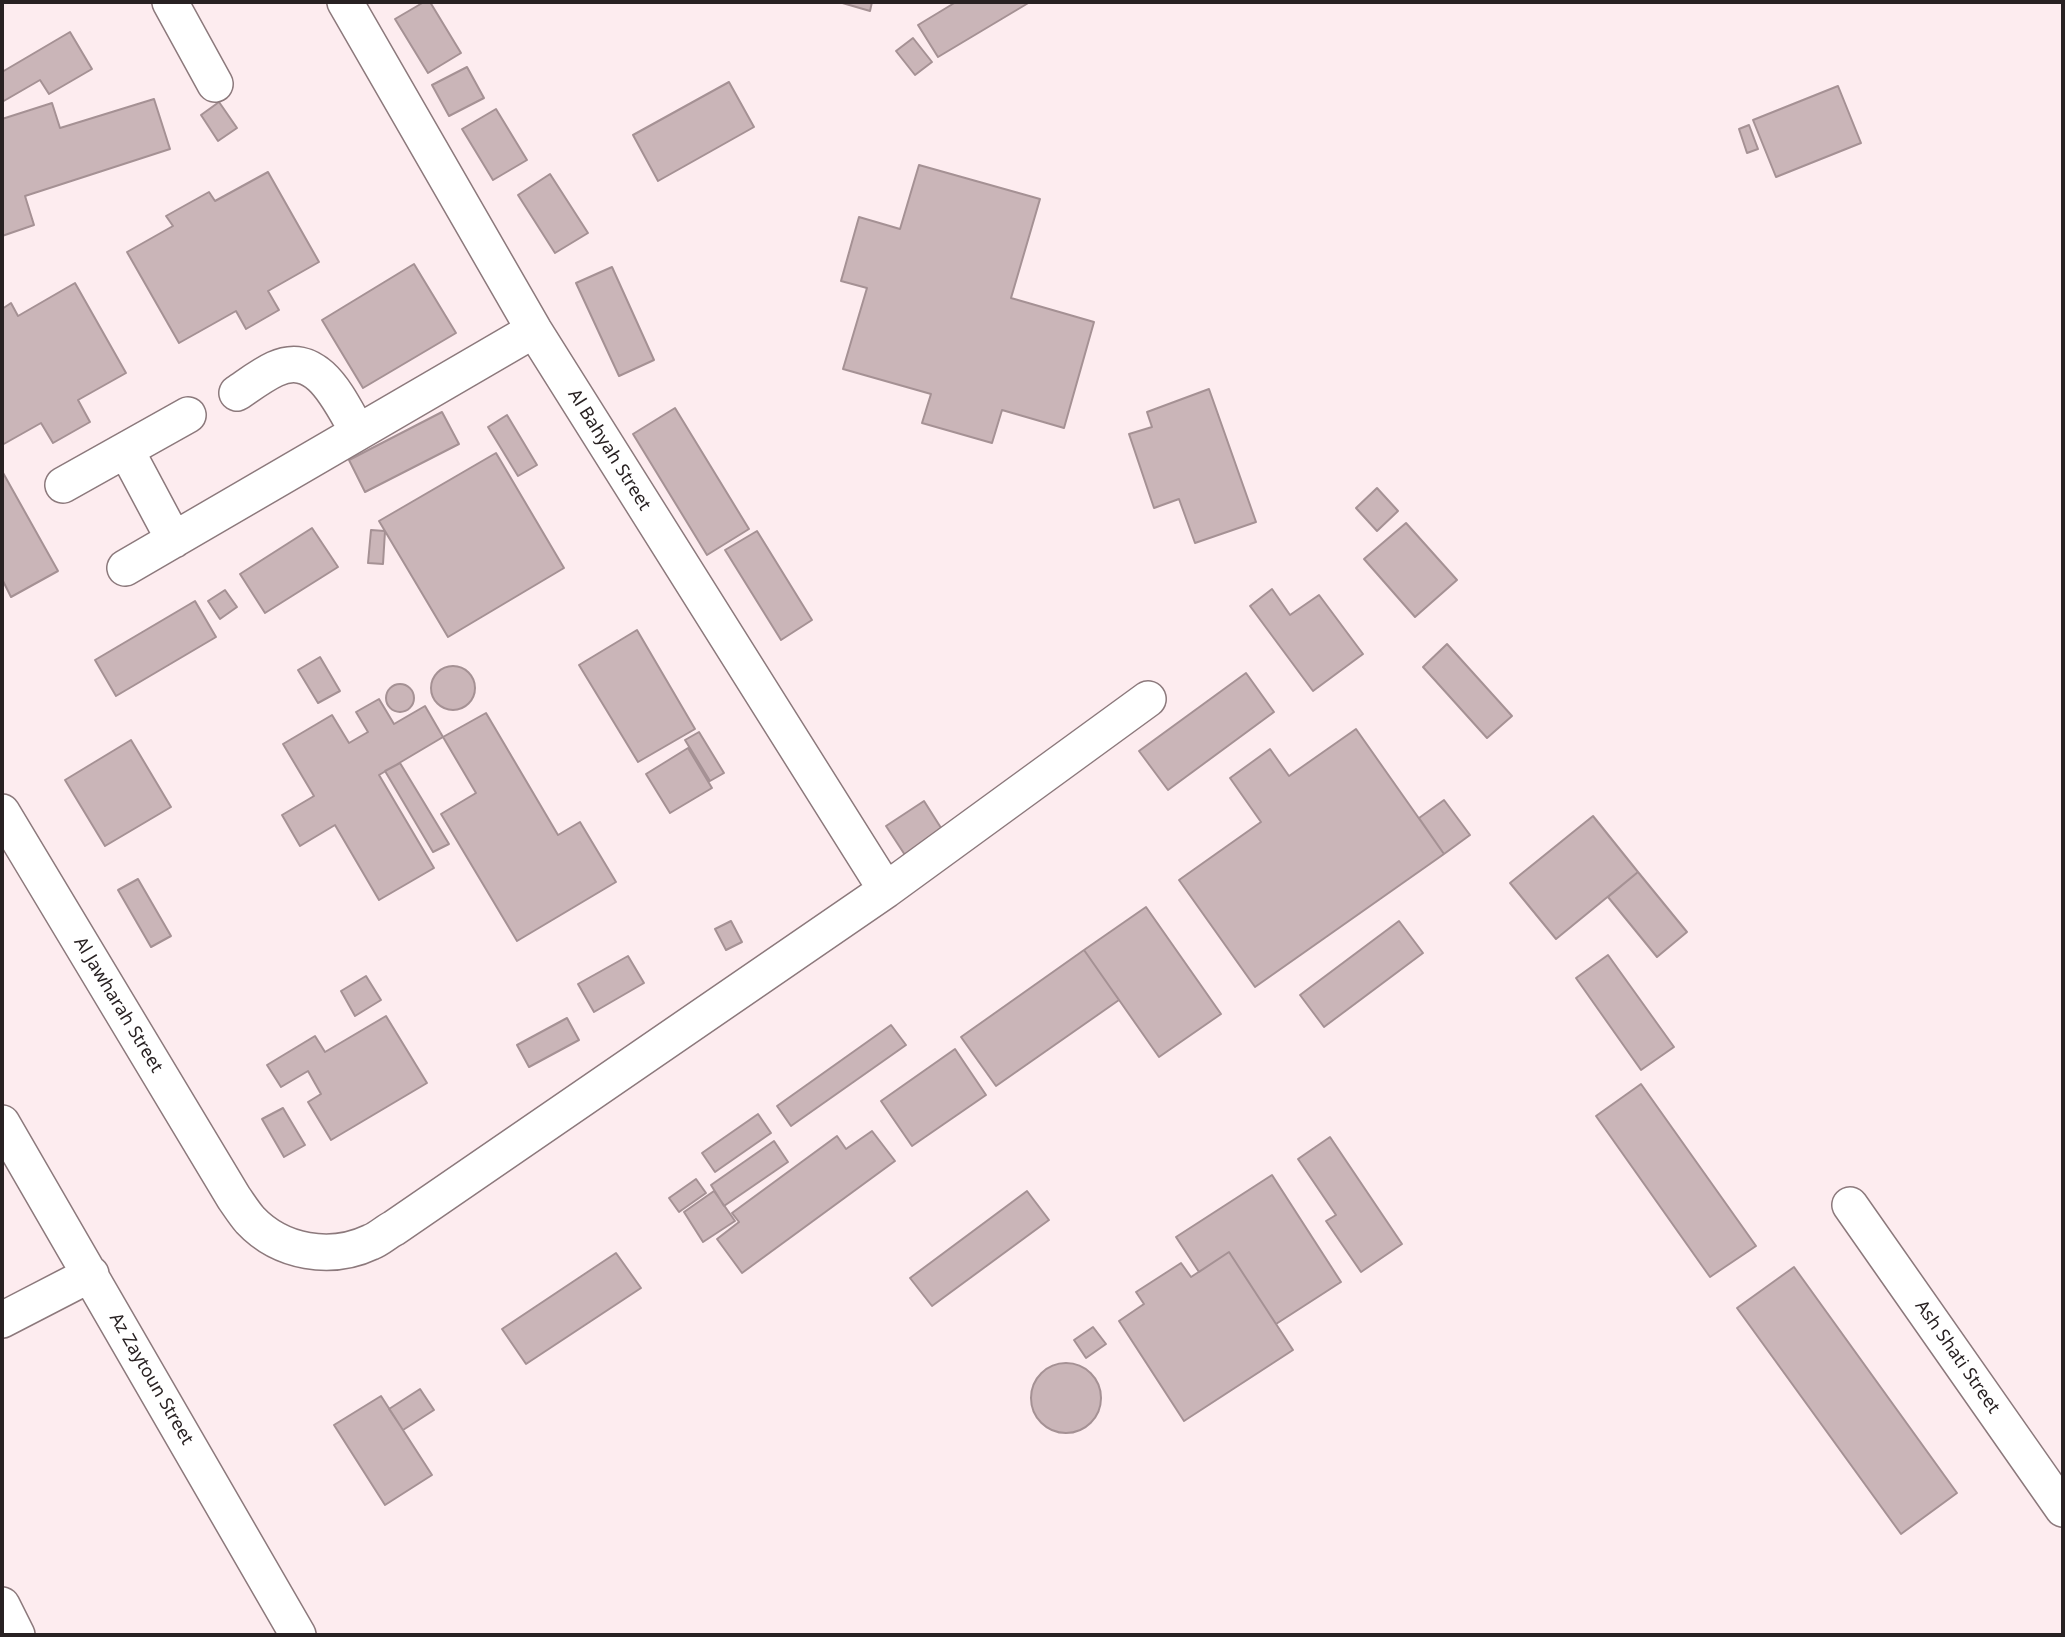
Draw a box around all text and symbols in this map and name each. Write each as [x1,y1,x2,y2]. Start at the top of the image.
street label: Al Bahyah Street [563,385,655,515]
street label: Al Jawharah Street [69,933,167,1077]
street label: Ash Shati Street [1910,1296,2004,1418]
street label: Az Zaytoun Street [104,1309,198,1449]

